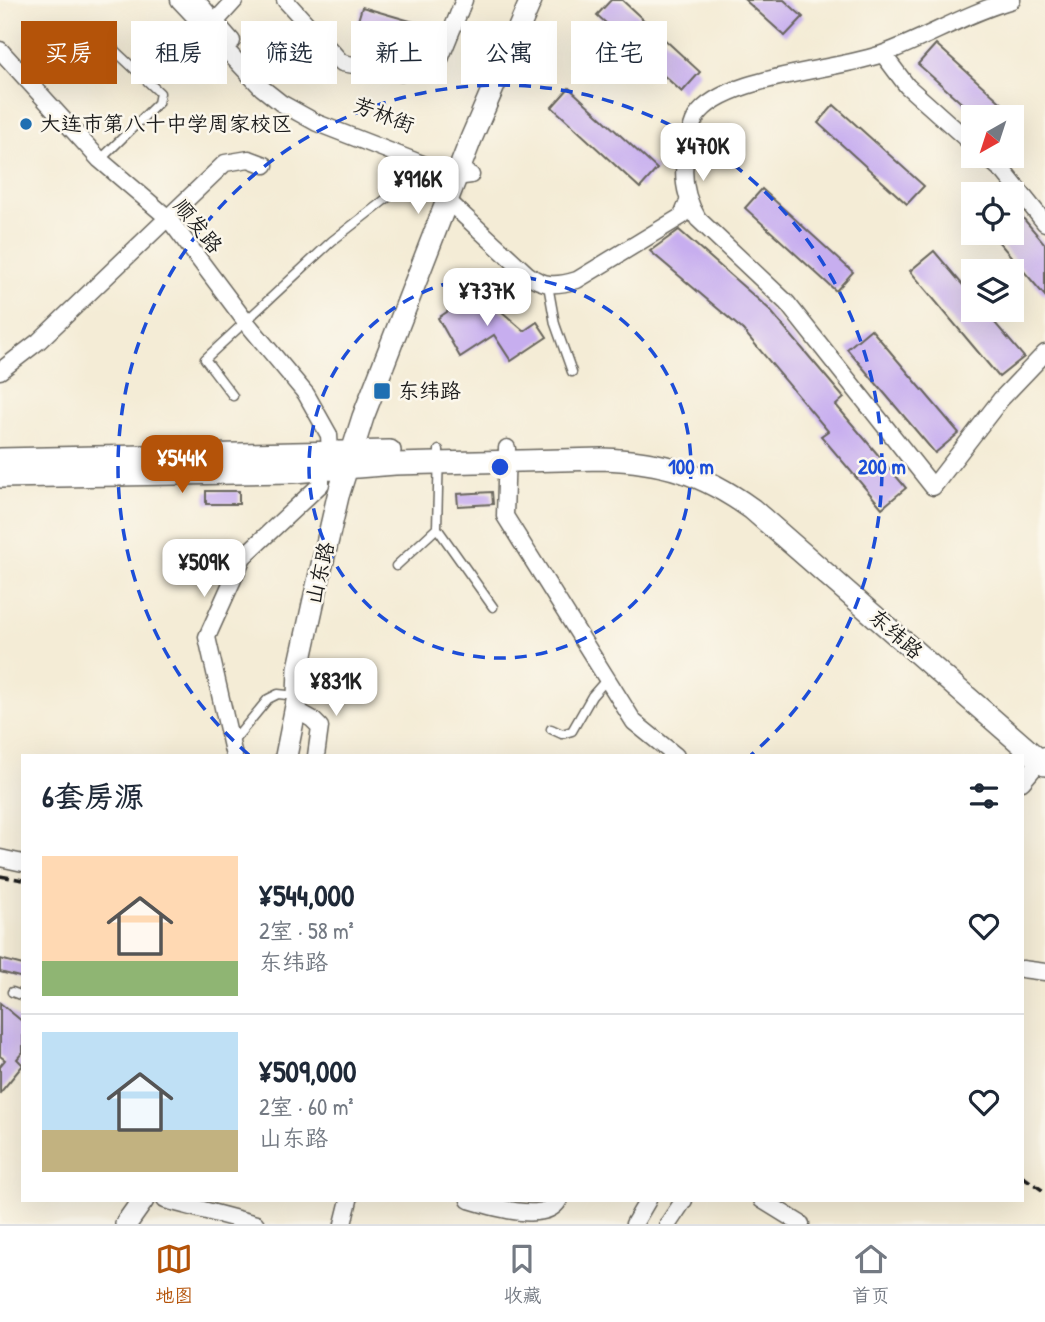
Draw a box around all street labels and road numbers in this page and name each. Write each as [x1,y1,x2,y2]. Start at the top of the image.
street label: 芳林街 [350,90,419,139]
street label: 顺发路 [167,192,229,259]
street label: 山东路 [298,539,341,607]
street label: 东纬路 [863,602,930,665]

